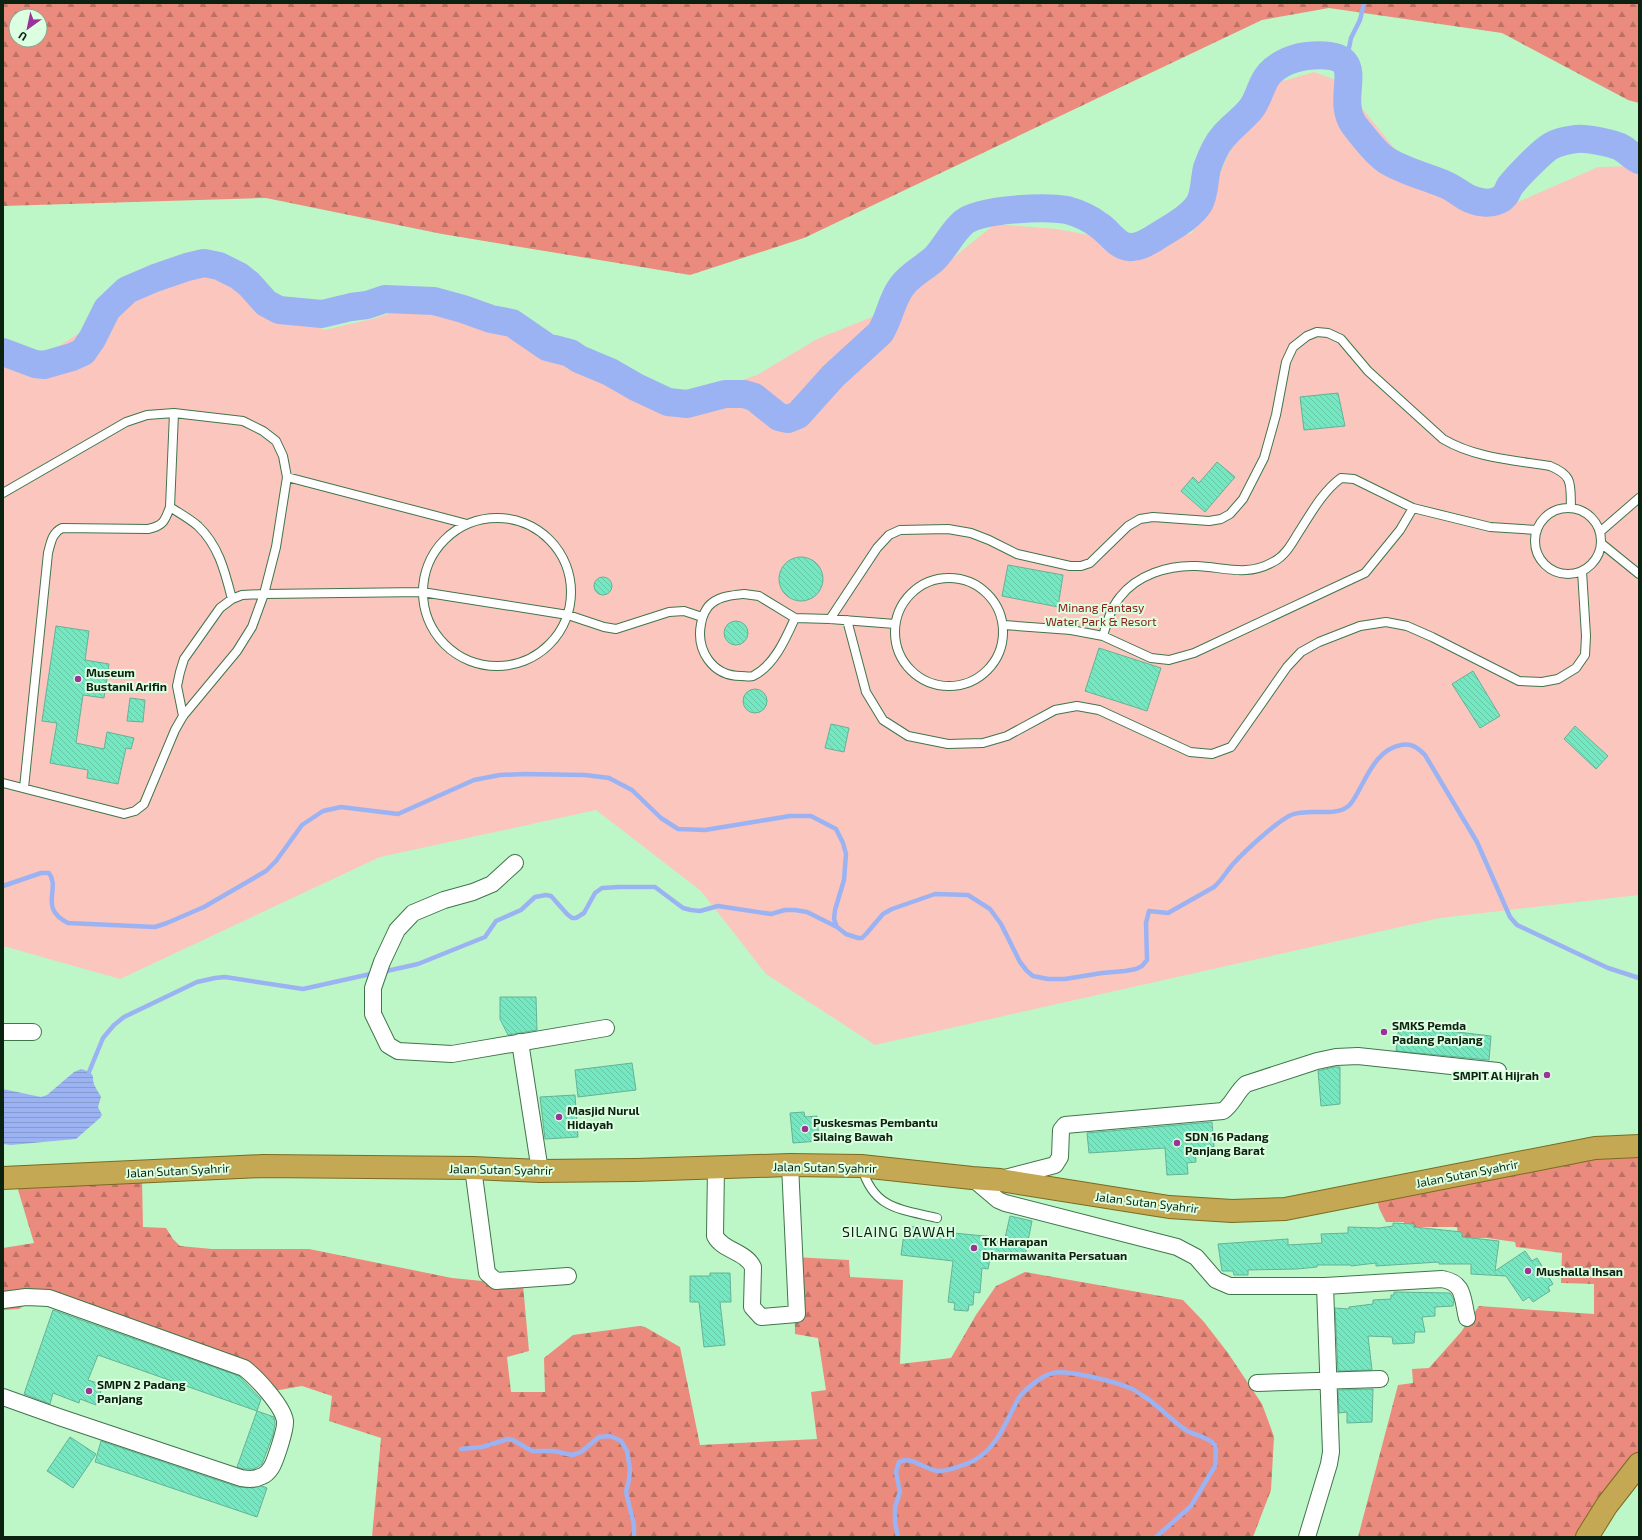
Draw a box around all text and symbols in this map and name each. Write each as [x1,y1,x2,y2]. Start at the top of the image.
north arrow [8,8,48,48]
text: U [16,29,29,44]
park label: Minang Fantasy Water Park & Resort [1045,600,1157,628]
place label: Museum Bustanil Arifin [86,665,167,693]
marker: Museum Bustanil Arifin [73,674,83,684]
place label: SMKS Pemda Padang Panjang [1392,1018,1483,1047]
marker: SMKS Pemda Padang Panjang [1379,1027,1389,1037]
place label: SMPIT Al Hijrah [1453,1068,1539,1083]
marker: SMPIT Al Hijrah [1542,1070,1552,1080]
place label: Masjid Nurul Hidayah [567,1103,640,1132]
marker: Masjid Nurul Hidayah [554,1112,564,1122]
place label: Puskesmas Pembantu Silaing Bawah [813,1115,938,1143]
marker: Puskesmas Pembantu Silaing Bawah [800,1124,810,1134]
place label: SDN 16 Padang Panjang Barat [1185,1129,1269,1158]
marker: SDN 16 Padang Panjang Barat [1172,1138,1182,1148]
street label: Jalan Sutan Syahrir [1415,1156,1520,1190]
street label: Jalan Sutan Syahrir [773,1159,877,1175]
street label: Jalan Sutan Syahrir [126,1160,230,1180]
street label: Jalan Sutan Syahrir [449,1161,553,1177]
street label: Jalan Sutan Syahrir [1095,1189,1200,1215]
district label: SILAING BAWAH [842,1223,956,1240]
place label: TK Harapan Dharmawanita Persatuan [982,1234,1127,1262]
marker: TK Harapan Dharmawanita Persatuan [969,1243,979,1253]
place label: Mushalla Ihsan [1536,1264,1623,1278]
marker: Mushalla Ihsan [1523,1266,1533,1276]
place label: SMPN 2 Padang Panjang [97,1377,186,1406]
marker: SMPN 2 Padang Panjang [84,1386,94,1396]

